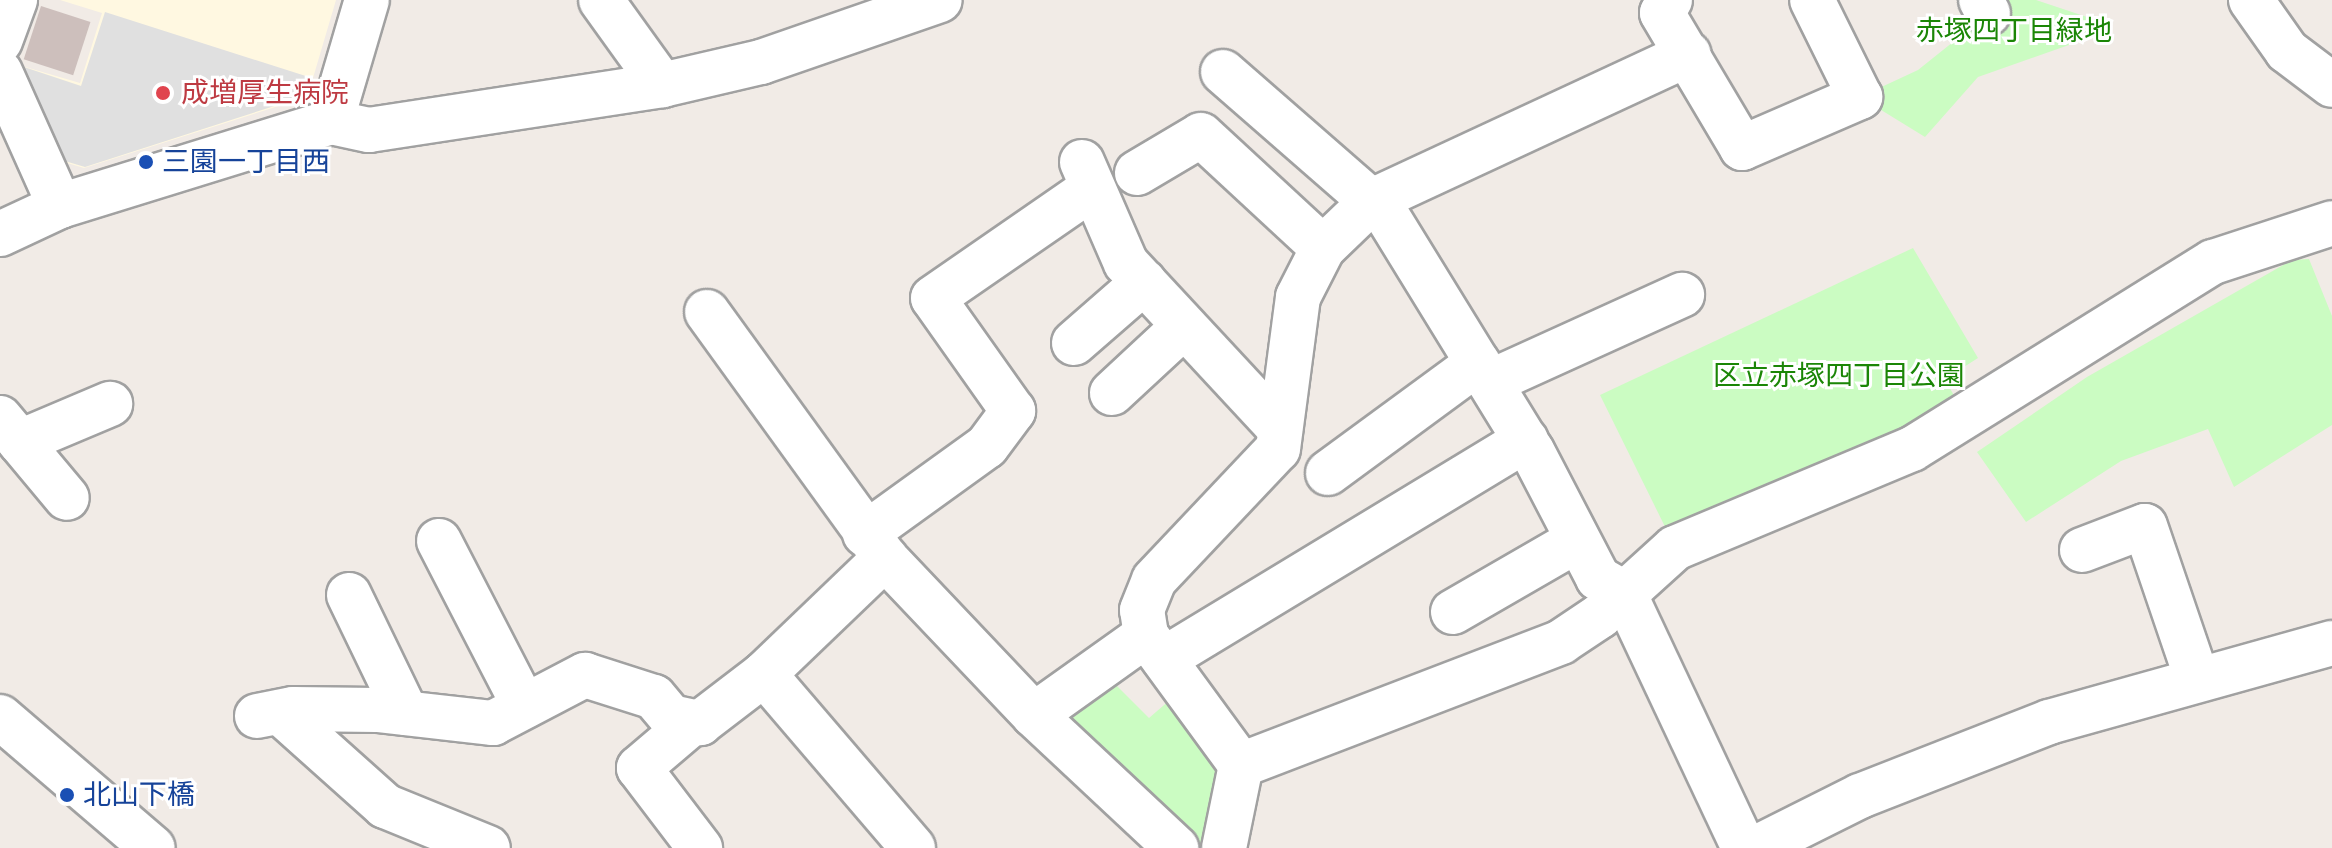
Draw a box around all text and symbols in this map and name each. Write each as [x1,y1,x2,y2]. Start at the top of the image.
park label: 赤塚四丁目緑地 [1916,14,2112,48]
place label: 成増厚生病院 [181,76,349,110]
marker: 成増厚生病院 [152,82,174,104]
place label: 三園一丁目西 [162,145,330,179]
marker: 三園一丁目西 [137,153,155,171]
park label: 区立赤塚四丁目公園 [1713,359,1965,393]
place label: 北山下橋 [83,778,195,812]
marker: 北山下橋 [58,786,76,804]

